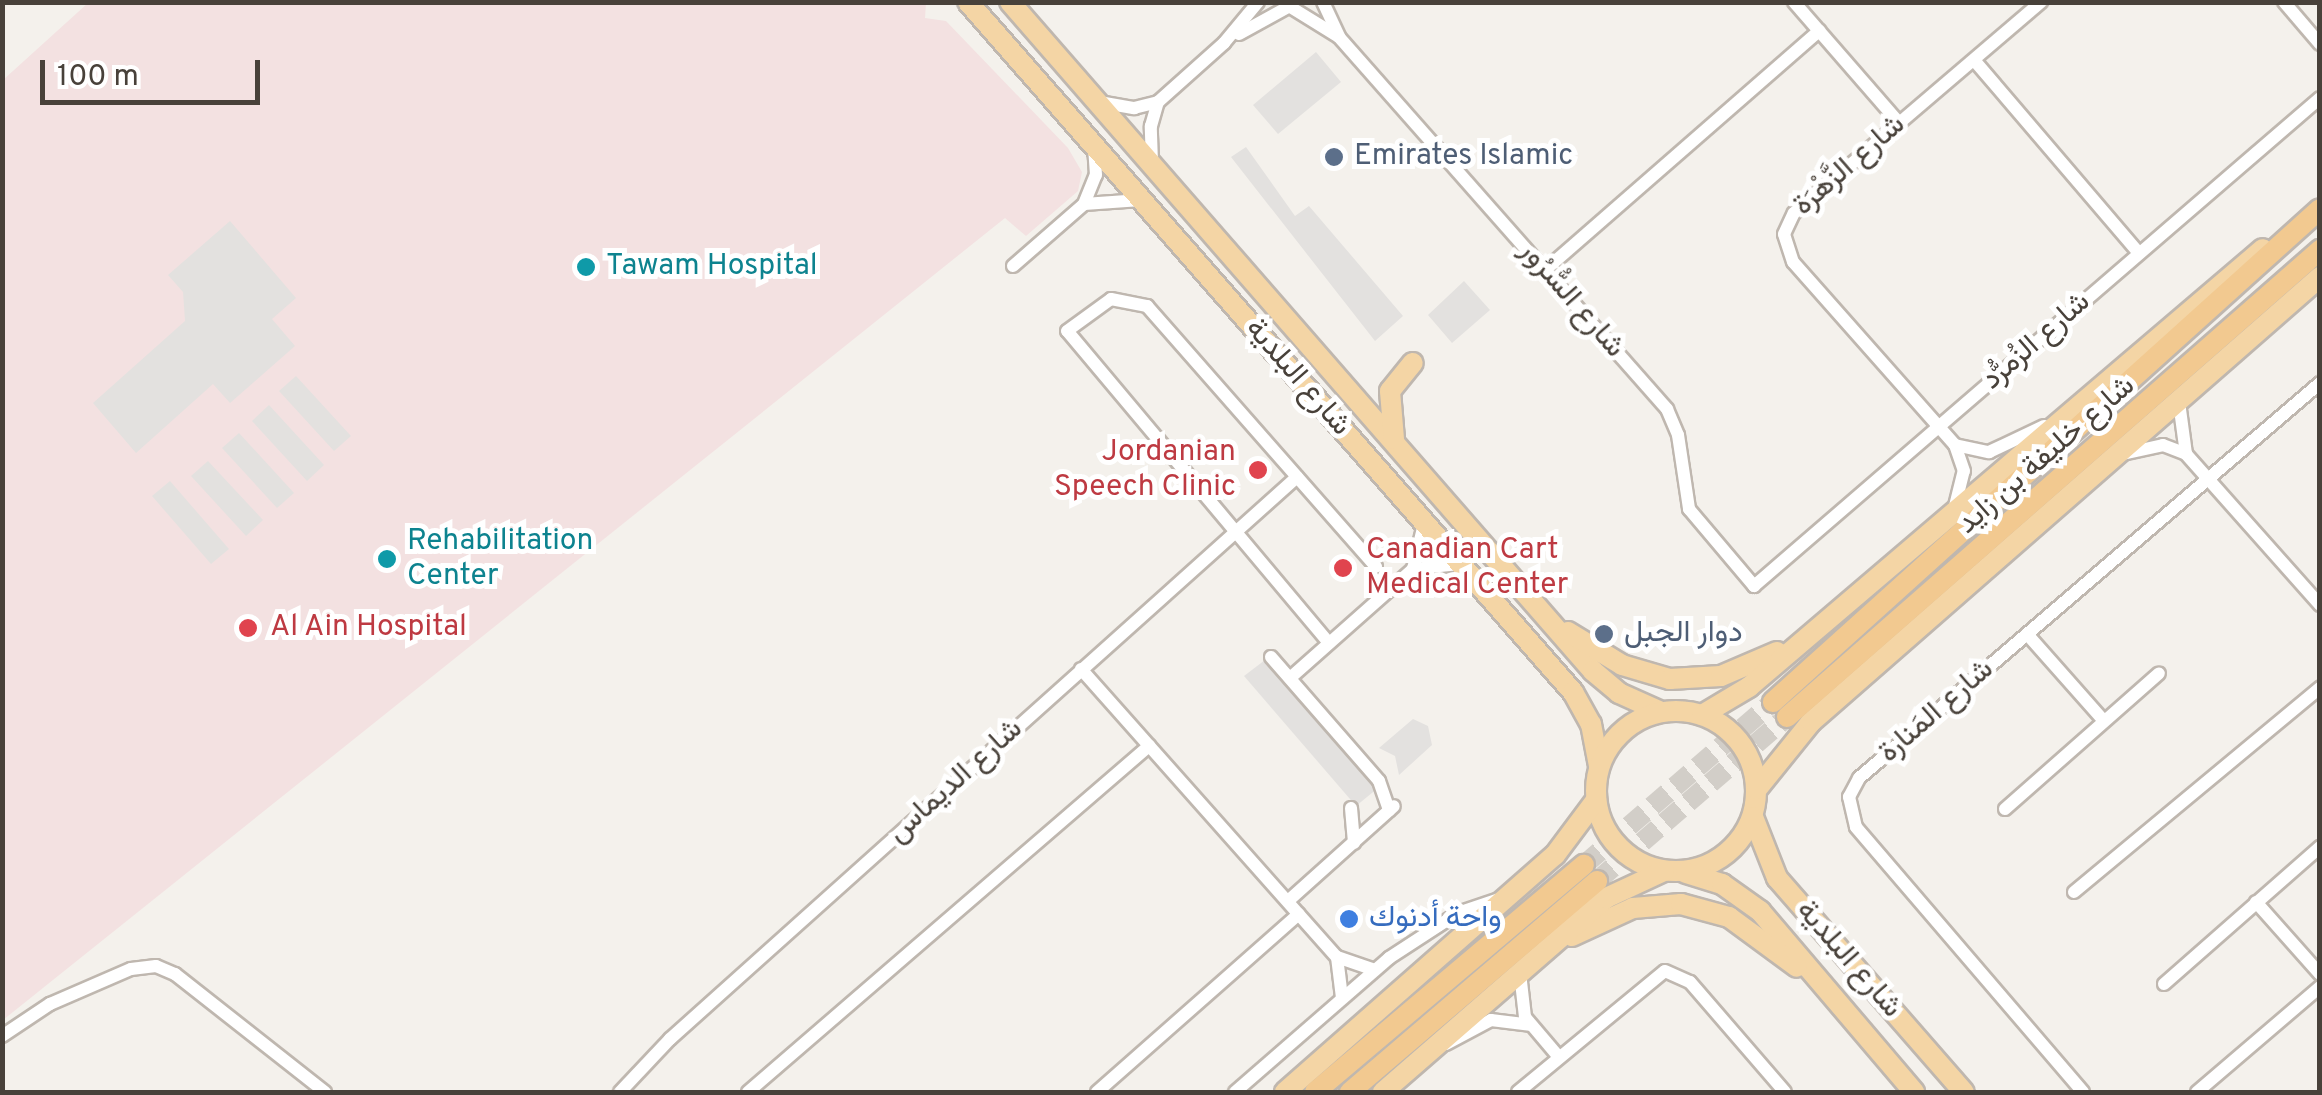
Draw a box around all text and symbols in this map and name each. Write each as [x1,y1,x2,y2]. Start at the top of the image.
scale bar [45,40,265,102]
text: 100 m [57,59,139,96]
street label: شارع الزَّهْرَة [1787,108,1913,224]
place label: Emirates Islamic [1354,139,1573,175]
marker: Emirates Islamic [1323,146,1345,168]
street label: شارع السُّرُور [1510,234,1632,366]
place label: Tawam Hospital [606,249,818,285]
marker: Tawam Hospital [575,256,597,278]
street label: شارع الزُمرُّد [1975,285,2099,399]
street label: شارع البلدية [1236,312,1358,444]
street label: شارع خليفة بن زايد [1951,369,2143,543]
place label: Jordanian Speech Clinic [1054,435,1236,506]
marker: Jordanian Speech Clinic [1245,457,1271,483]
place label: Rehabilitation Center [407,524,593,594]
place label: Canadian Cart Medical Center [1366,533,1568,604]
marker: Rehabilitation Center [376,548,398,570]
marker: Canadian Cart Medical Center [1330,555,1356,581]
place label: Al Ain Hospital [270,610,468,646]
marker: Al Ain Hospital [235,615,261,641]
place label: دوار الجبل [1624,616,1743,652]
marker: دوار الجبل [1593,623,1615,645]
street label: شارع المَنارة [1872,652,2002,772]
street label: شارع الديماس [881,712,1031,852]
street label: شارع البلدية [1787,894,1909,1026]
place label: واحة أدنوك [1369,901,1502,937]
marker: واحة أدنوك [1338,908,1360,930]

